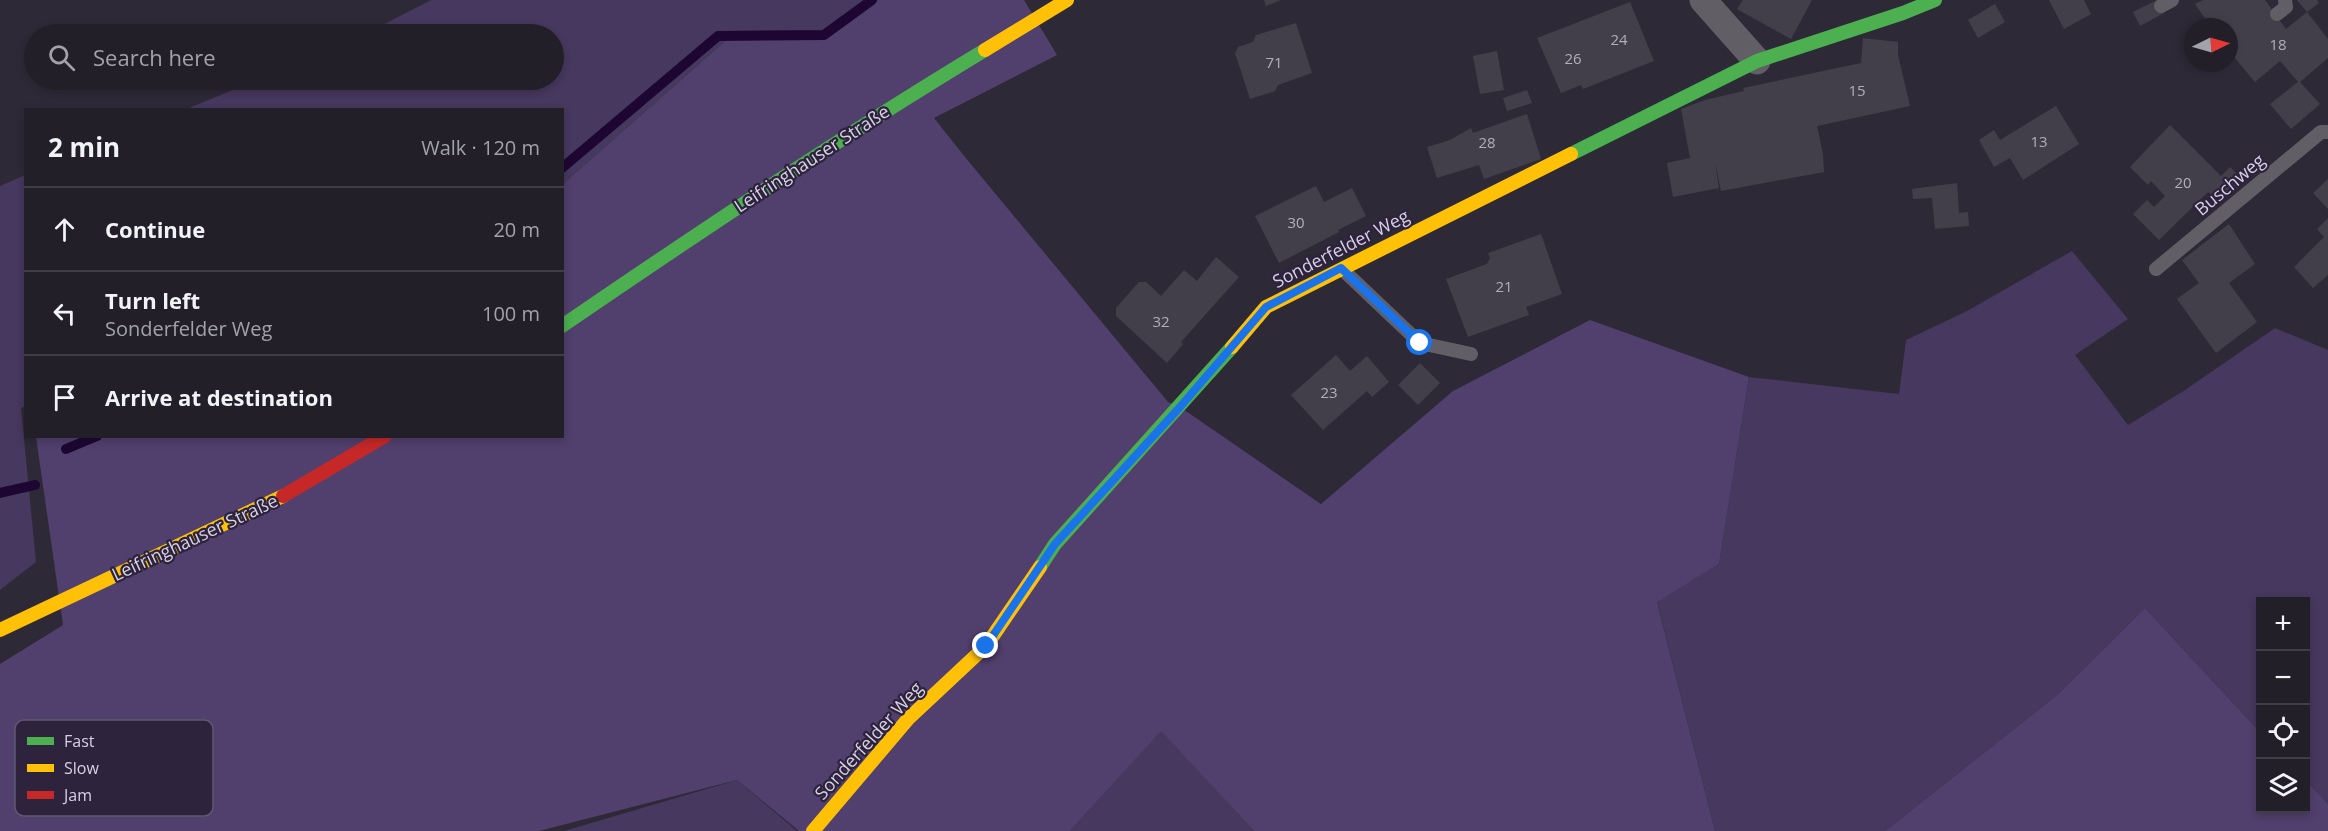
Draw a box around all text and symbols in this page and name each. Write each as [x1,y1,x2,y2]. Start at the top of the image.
north arrow [2184,18,2238,72]
search box [24,24,564,90]
house number: 24 [1610,29,1628,49]
house number: 18 [2269,34,2287,54]
icon: search [45,41,78,74]
text: Search here [93,42,216,72]
house number: 26 [1564,48,1582,68]
house number: 71 [1265,52,1283,72]
house number: 15 [1848,80,1866,100]
street label: Leifringhauser Straße [729,99,894,217]
text: 2 min [48,129,120,165]
house number: 13 [2030,131,2048,151]
house number: 28 [1478,132,1496,152]
text: Walk · 120 m [421,134,540,161]
street label: Buschweg [2189,148,2270,221]
house number: 20 [2174,172,2192,192]
street label: Sonderfelder Weg [1268,203,1413,293]
house number: 30 [1287,212,1305,232]
icon: ahead [48,213,81,246]
text: Continue [105,214,205,244]
text: 20 m [493,216,540,243]
house number: 21 [1495,276,1513,296]
text: Turn left [105,285,200,315]
icon: left [48,297,81,330]
text: 100 m [482,300,540,327]
house number: 32 [1152,311,1170,331]
text: Sonderfelder Weg [105,315,272,342]
route start [1406,329,1432,355]
icon: arrive [48,381,81,414]
text: Arrive at destination [105,382,333,412]
house number: 23 [1320,382,1338,402]
street label: Leifringhauser Straße [108,488,281,586]
map controls [2256,597,2310,813]
button: + [2256,597,2310,651]
route end [972,632,998,658]
button: − [2256,651,2310,705]
street label: Sonderfelder Weg [809,676,928,804]
button: locate [2256,705,2310,759]
legend [15,720,213,816]
text: Fast [64,730,95,752]
text: Slow [64,757,99,779]
button: layers [2256,759,2310,813]
text: Jam [62,784,92,806]

